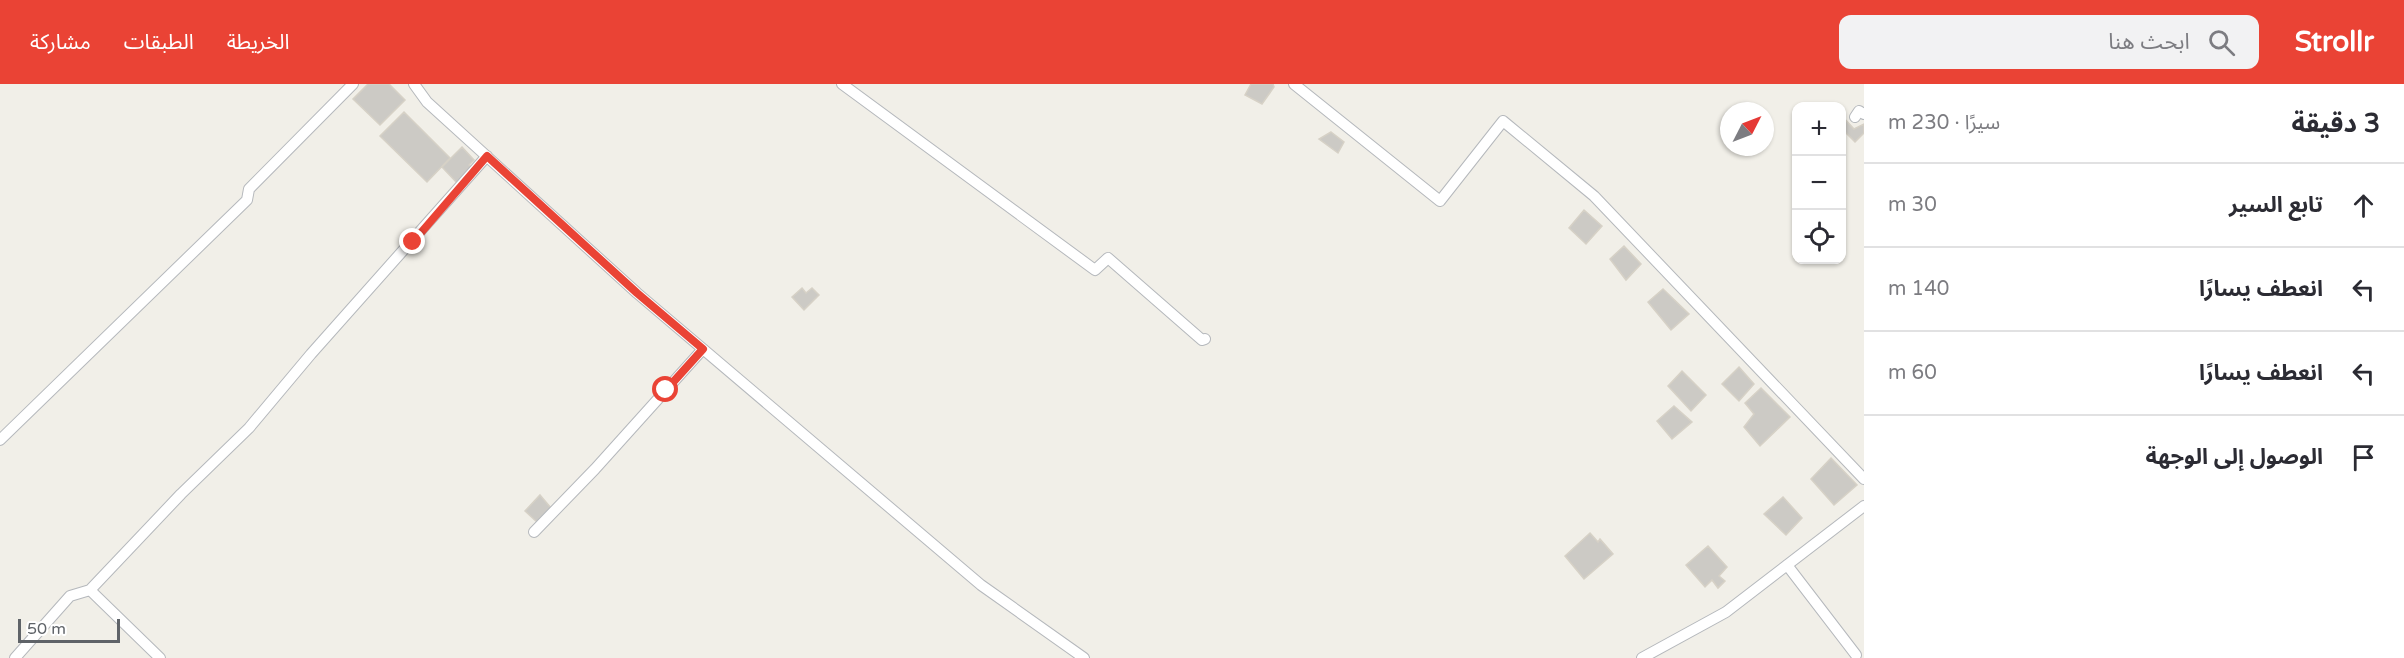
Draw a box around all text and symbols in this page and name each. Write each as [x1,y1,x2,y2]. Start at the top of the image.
search box [1839,15,2259,69]
text: Strollr [2295,25,2374,59]
icon: search [2205,26,2238,59]
text: ابحث هنا [2108,29,2190,55]
text: مشاركة [30,30,91,55]
text: الطبقات [124,30,194,55]
text: الخريطة [227,30,290,55]
north arrow [1720,102,1774,156]
map controls [1792,102,1846,264]
button: + [1792,102,1846,156]
text: 3 دقيقة [2291,108,2380,139]
text: سيرًا · 230 m [1888,111,2000,135]
button: − [1792,156,1846,210]
icon: ahead [2347,189,2380,222]
text: تابع السير [2229,192,2323,218]
text: 30 m [1888,193,1937,217]
button: locate [1792,210,1846,264]
route end [399,228,425,254]
icon: left [2347,273,2380,306]
text: انعطف يسارًا [2199,276,2323,302]
text: 140 m [1888,277,1949,301]
icon: left [2347,357,2380,390]
text: انعطف يسارًا [2199,360,2323,386]
text: 60 m [1888,361,1937,385]
route start [652,376,678,402]
icon: arrive [2347,441,2380,474]
text: الوصول إلى الوجهة [2145,444,2323,470]
scale bar [18,616,120,644]
text: 50 m [27,619,66,639]

